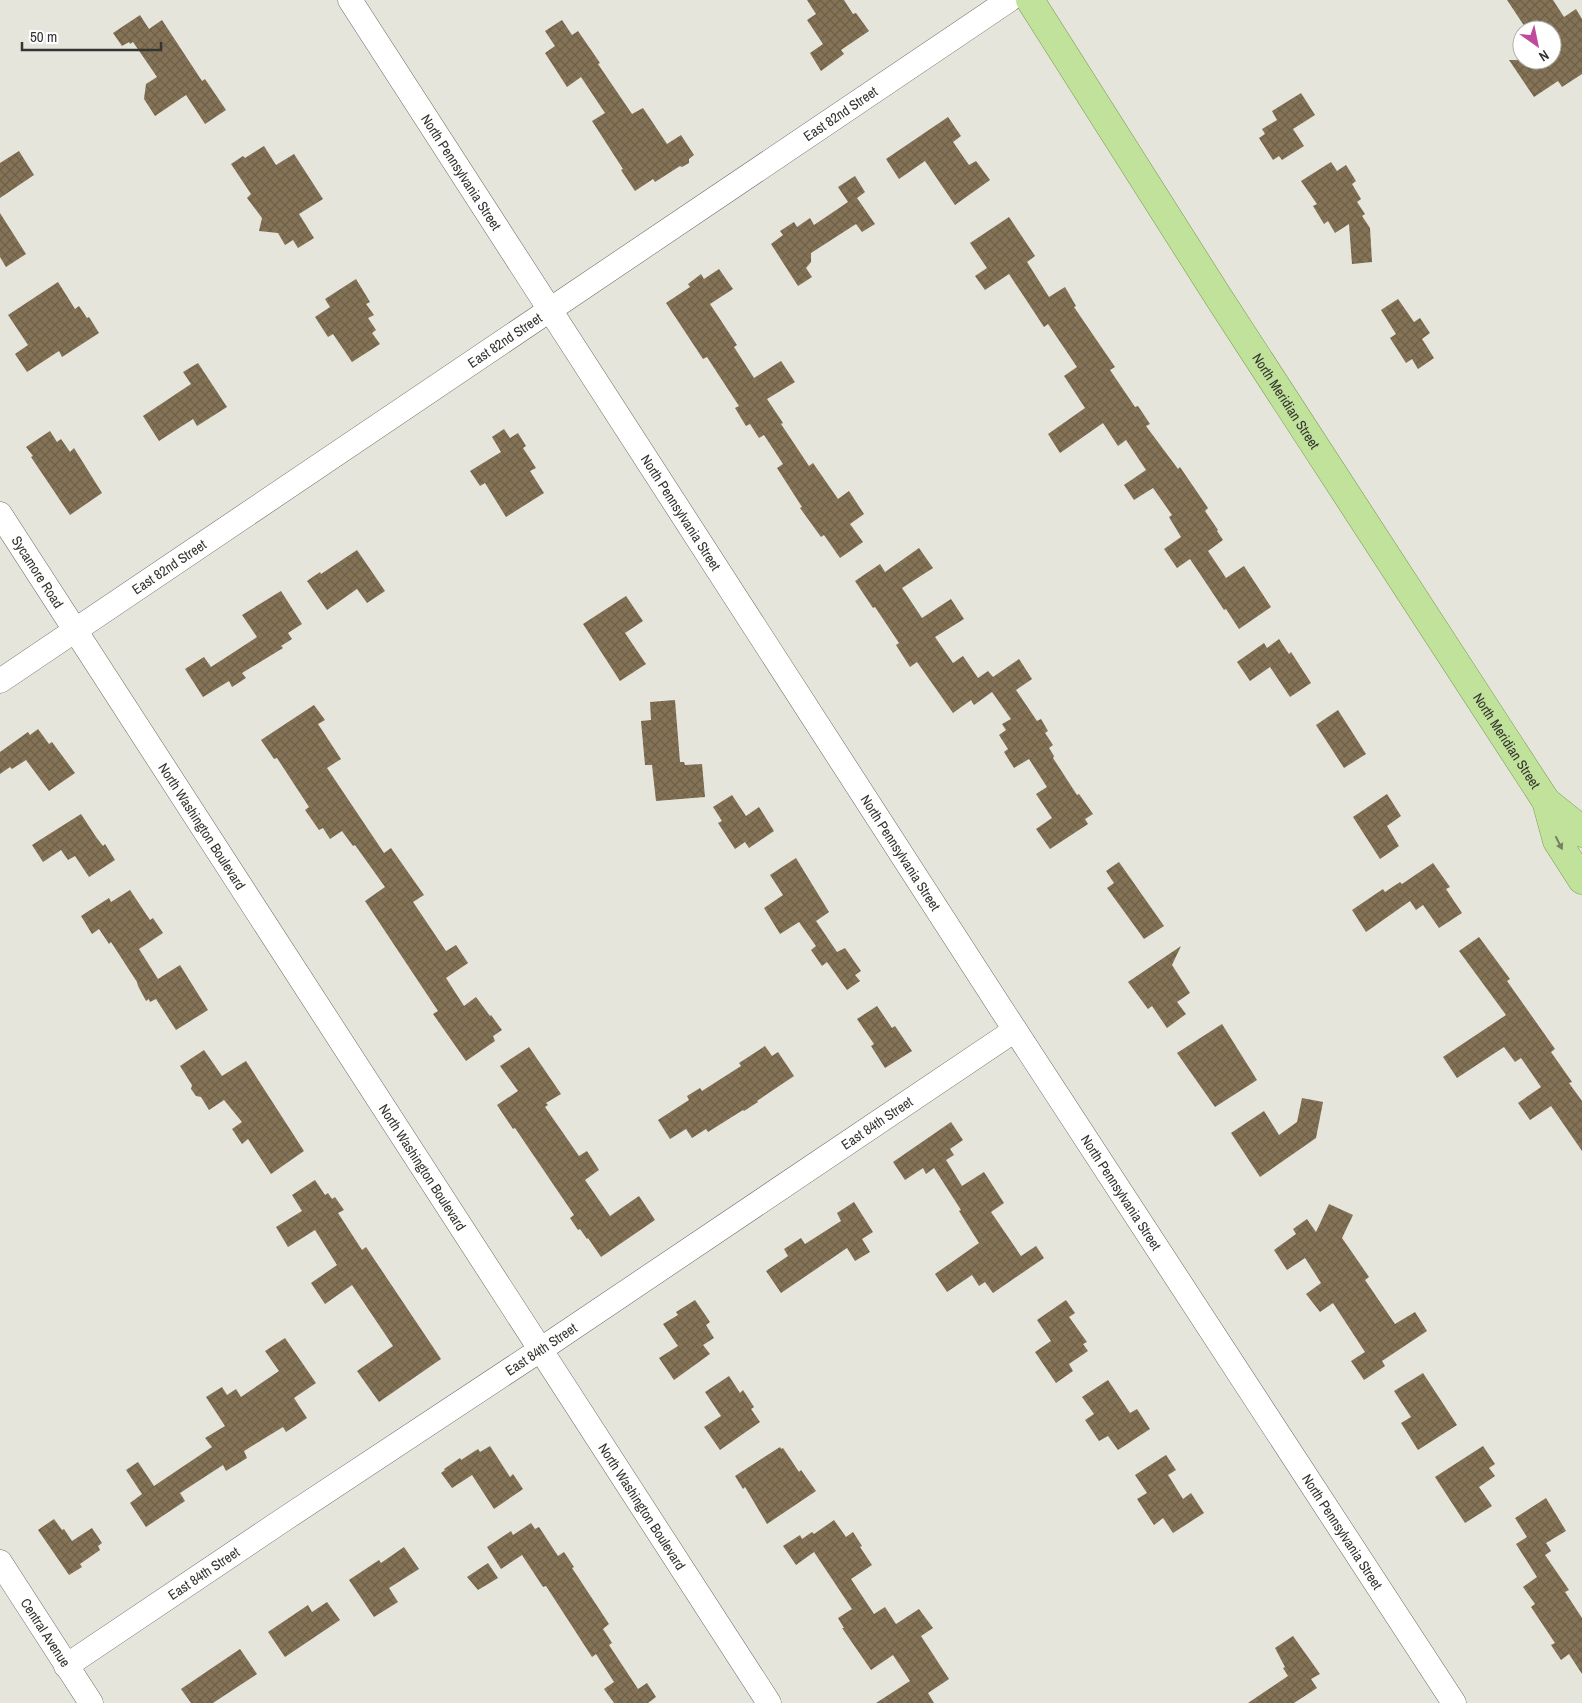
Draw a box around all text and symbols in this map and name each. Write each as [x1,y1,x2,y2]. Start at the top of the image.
scale bar [22,20,161,52]
north arrow [1512,20,1562,70]
text: 50 m [30,26,57,47]
text: N [1536,46,1552,66]
street label: East 82nd Street [800,82,881,145]
street label: North Pennsylvania Street [417,111,505,234]
street label: East 82nd Street [464,309,545,372]
street label: North Meridian Street [1248,350,1324,452]
street label: North Pennsylvania Street [637,451,725,574]
street label: Sycamore Road [8,532,67,611]
street label: East 82nd Street [129,535,210,598]
street label: North Meridian Street [1469,690,1545,792]
street label: North Washington Boulevard [154,760,250,893]
street label: North Pennsylvania Street [857,791,944,914]
one-way arrow [1555,835,1563,850]
street label: East 84th Street [838,1092,916,1153]
street label: North Washington Boulevard [375,1101,470,1234]
street label: North Pennsylvania Street [1077,1131,1165,1254]
street label: East 84th Street [502,1319,580,1380]
street label: North Washington Boulevard [594,1440,689,1573]
street label: North Pennsylvania Street [1298,1471,1386,1593]
street label: East 84th Street [164,1543,243,1604]
street label: Central Avenue [17,1595,74,1670]

